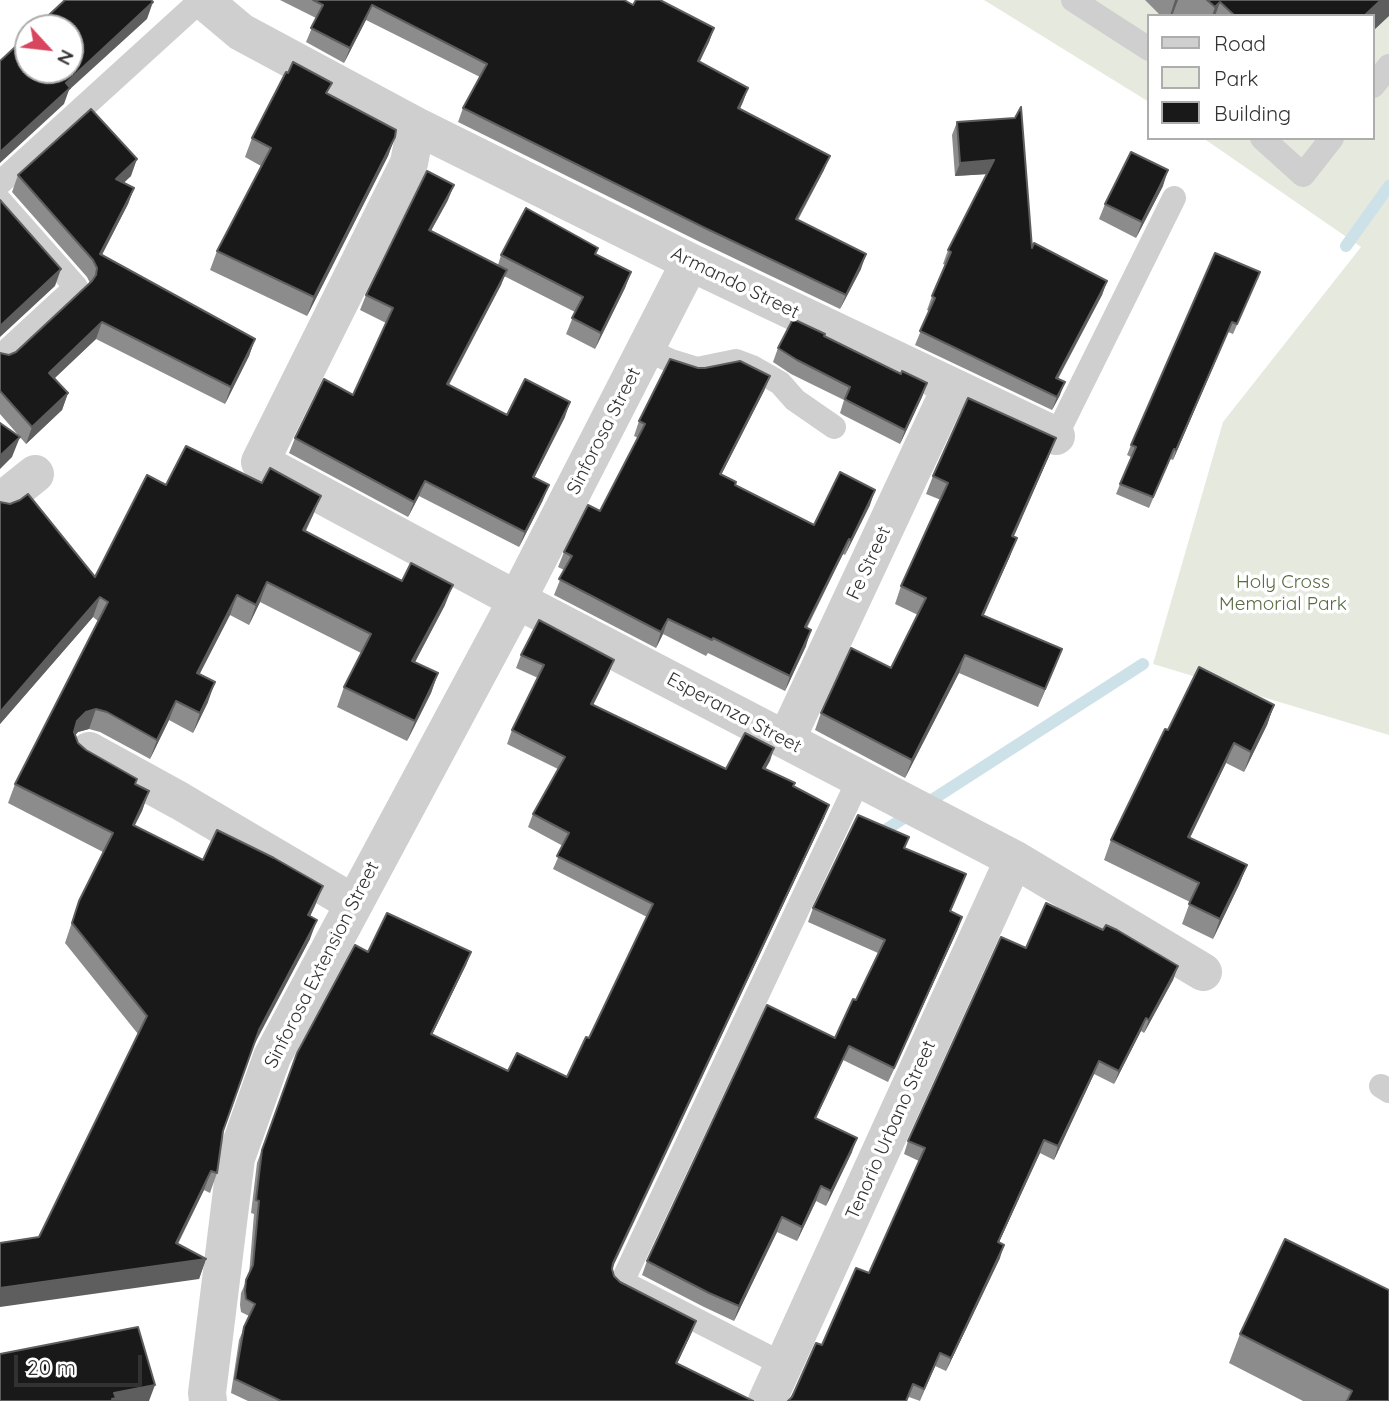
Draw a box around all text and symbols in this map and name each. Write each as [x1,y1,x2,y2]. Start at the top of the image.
north arrow [14,14,84,84]
legend [1148,14,1375,140]
text: Road [1214,30,1266,56]
text: N [52,46,80,69]
text: Park [1214,65,1258,91]
text: Building [1214,100,1291,126]
street label: Armando Street [667,242,803,324]
street label: Sinforosa Street [562,364,646,498]
street label: Fe Street [842,523,896,603]
park label: Holy Cross Memorial Park [1219,571,1347,615]
street label: Esperanza Street [663,668,805,758]
street label: Sinforosa Extension Street [260,858,384,1072]
street label: Tenorio Urbano Street [841,1037,941,1223]
scale bar [18,1342,145,1386]
text: 20 m [27,1354,76,1380]

